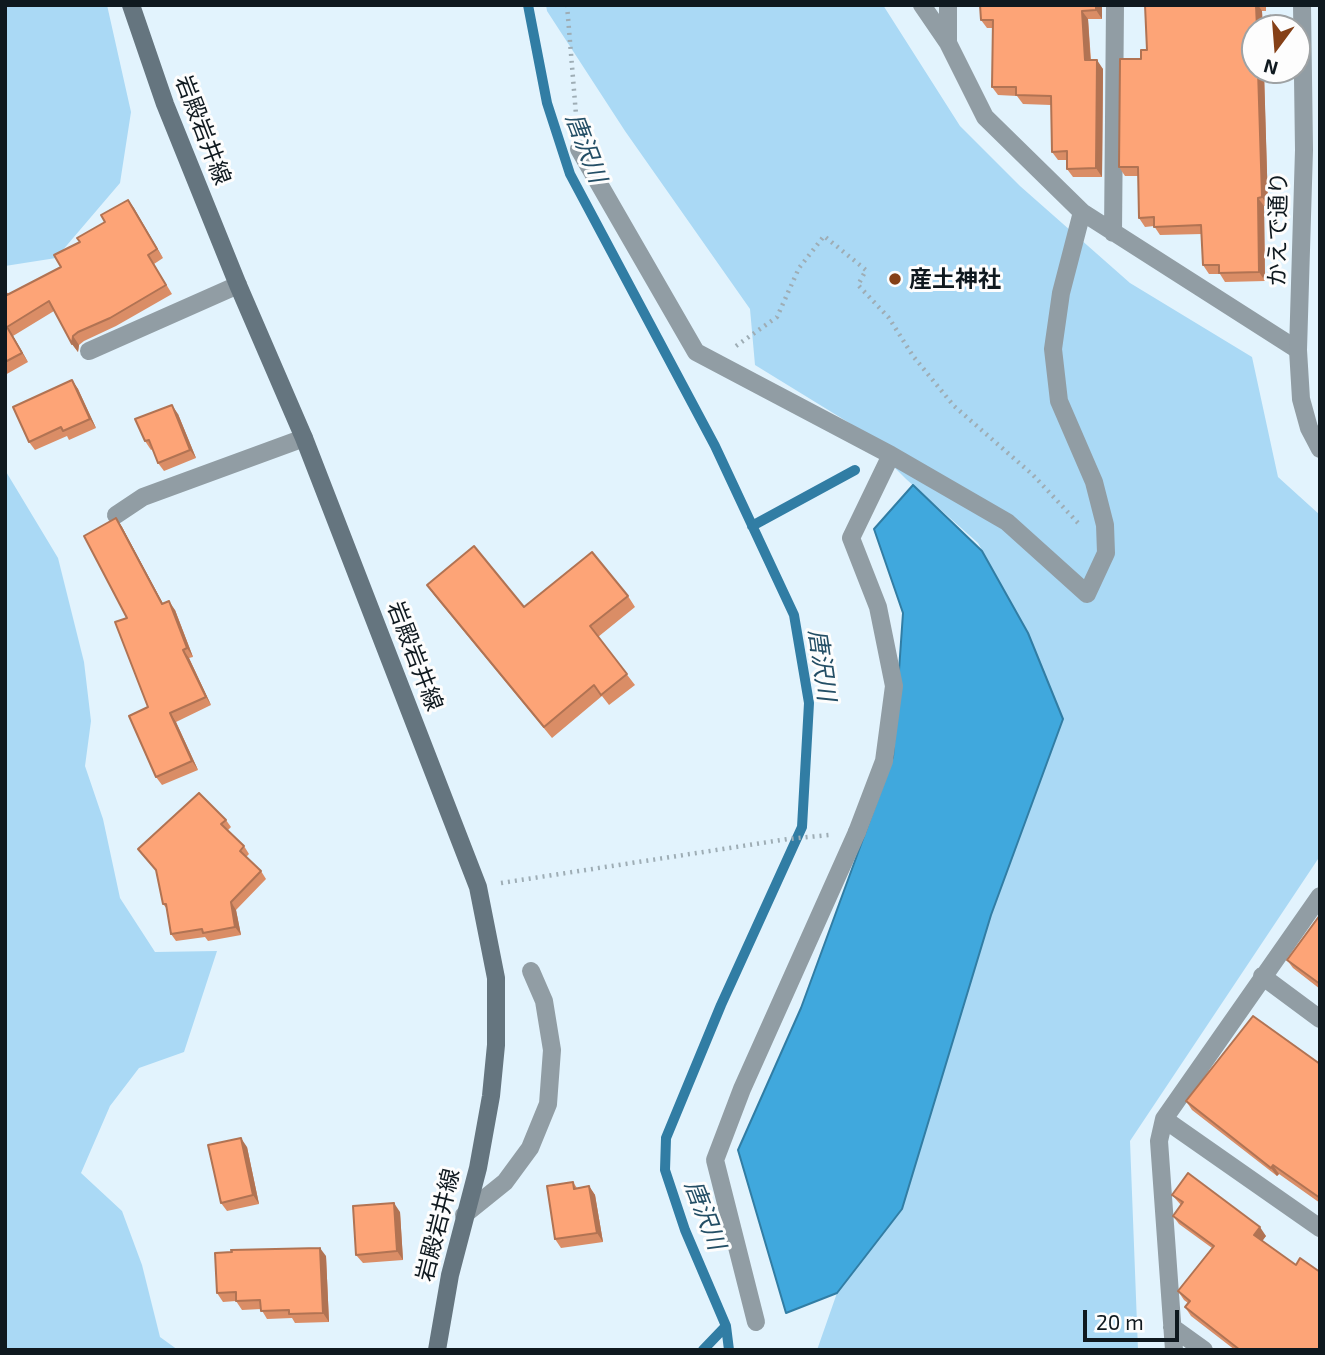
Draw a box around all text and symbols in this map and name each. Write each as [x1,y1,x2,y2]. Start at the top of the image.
north arrow [1241,14,1311,84]
text: N [1261,55,1280,81]
street label: 岩殿岩井線 [170,71,236,189]
water label: 唐沢川 [560,109,612,187]
street label: かえで通り [1263,171,1293,287]
place label: 産土神社 [909,265,1001,293]
marker: 産土神社 [887,271,903,287]
street label: 岩殿岩井線 [382,597,448,715]
water label: 唐沢川 [803,627,841,703]
street label: 岩殿岩井線 [411,1166,465,1284]
water label: 唐沢川 [679,1176,731,1254]
scale bar [1087,1296,1183,1340]
text: 20 m [1096,1309,1144,1334]

